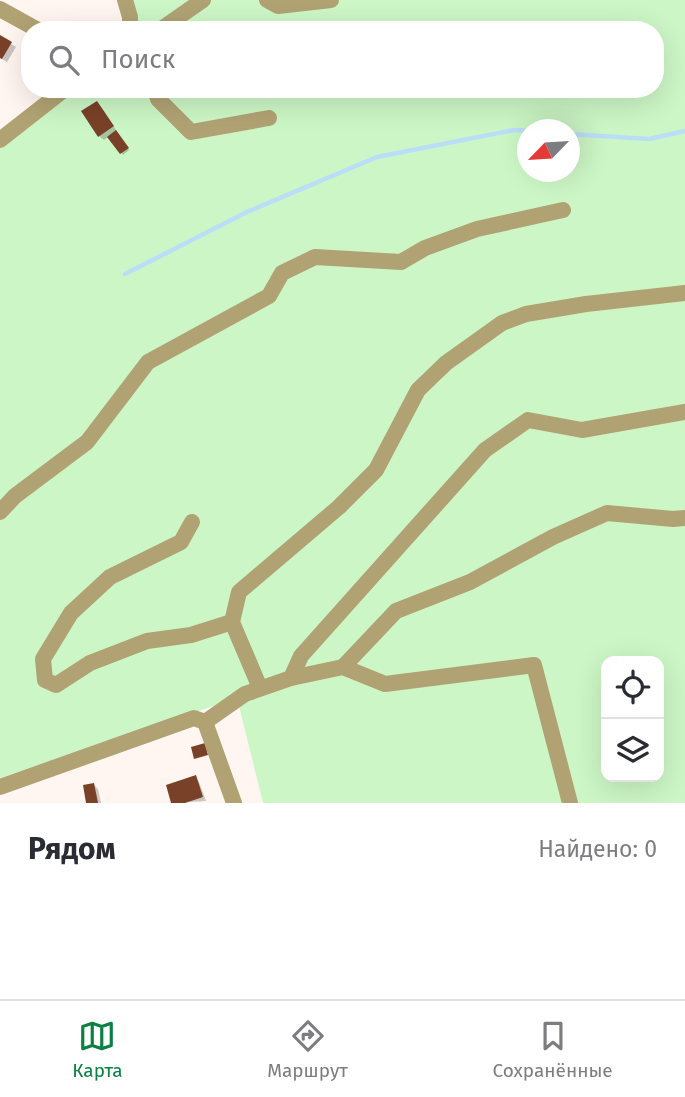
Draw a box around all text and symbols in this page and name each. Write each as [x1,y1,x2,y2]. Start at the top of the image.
search box [21,21,664,98]
icon: search [45,41,83,79]
text: Поиск [101,44,175,75]
north arrow [517,119,580,182]
map controls [601,656,664,782]
button: locate [601,656,664,719]
button: layers [601,719,664,782]
text: Рядом [28,831,116,867]
text: Найдено: 0 [538,835,657,863]
tab: Карта [72,1017,123,1082]
tab: Маршрут [267,1017,348,1082]
tab: Сохранённые [492,1017,613,1082]

